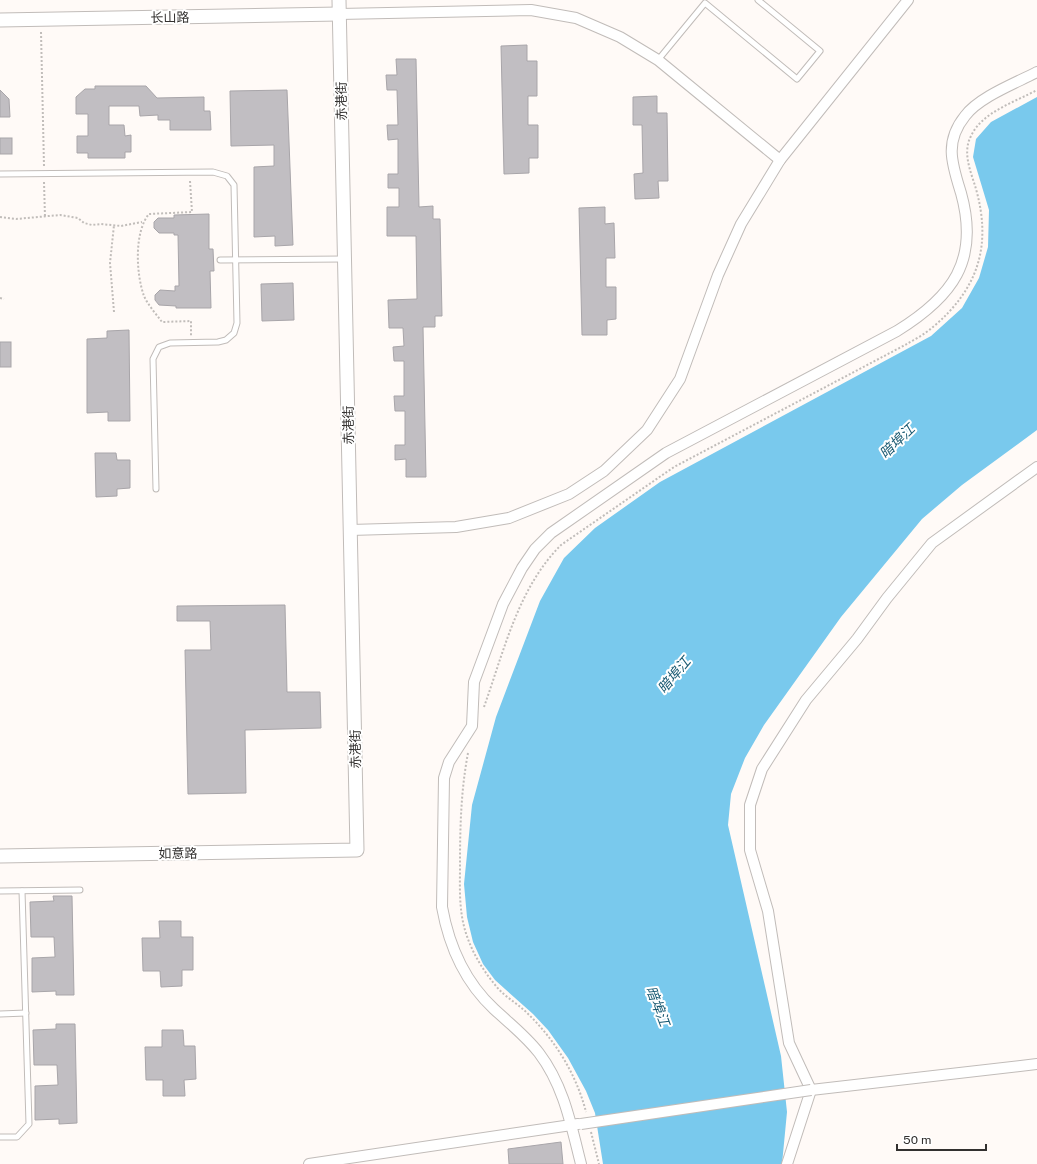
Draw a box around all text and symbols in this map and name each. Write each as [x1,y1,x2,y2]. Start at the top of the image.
street label: 长山路 [150,10,190,25]
street label: 赤港街 [334,81,349,121]
street label: 赤港街 [341,405,356,445]
water label: 暗埠江 [876,419,919,461]
water label: 暗埠江 [654,652,695,696]
street label: 赤港街 [348,729,363,769]
street label: 如意路 [158,846,198,861]
water label: 暗埠江 [643,984,674,1030]
scale bar [897,1126,986,1152]
text: 50 m [903,1133,931,1147]

